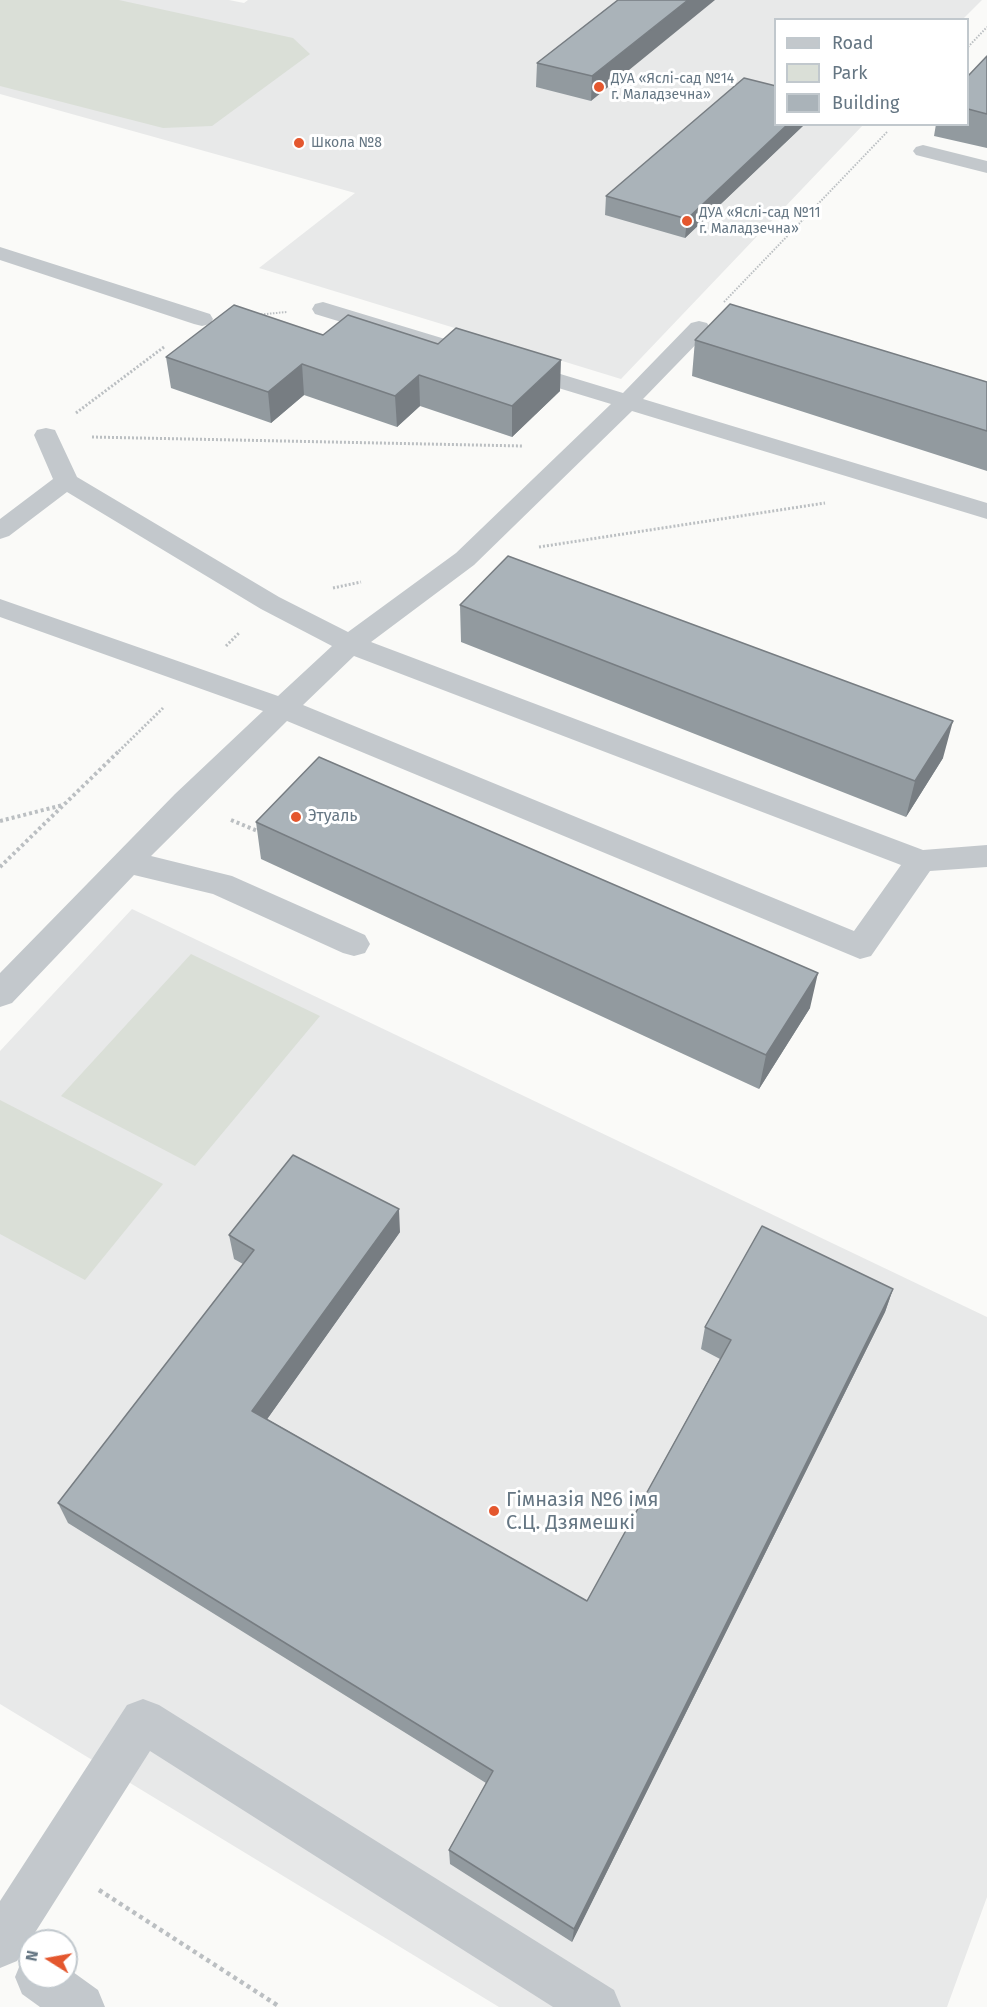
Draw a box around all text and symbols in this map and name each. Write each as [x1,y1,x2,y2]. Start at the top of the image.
legend [774,18,969,126]
text: Road [832,32,874,54]
text: Park [832,62,867,84]
place label: ДУА «Яслі-сад №14 г. Маладзечна» [611,71,734,104]
marker: ДУА «Яслі-сад №14 г. Маладзечна» [592,80,606,94]
text: Building [832,92,899,114]
place label: Школа №8 [311,135,382,151]
marker: Школа №8 [292,136,306,150]
place label: ДУА «Яслі-сад №11 г. Маладзечна» [699,205,821,238]
marker: ДУА «Яслі-сад №11 г. Маладзечна» [680,214,694,228]
place label: Этуаль [308,807,358,827]
marker: Этуаль [289,810,303,824]
place label: Гімназія №6 iмя С.Ц. Дзямешкi [506,1488,658,1535]
marker: Гімназія №6 iмя С.Ц. Дзямешкi [487,1504,501,1518]
north arrow [18,1929,78,1989]
text: N [21,1949,42,1963]

